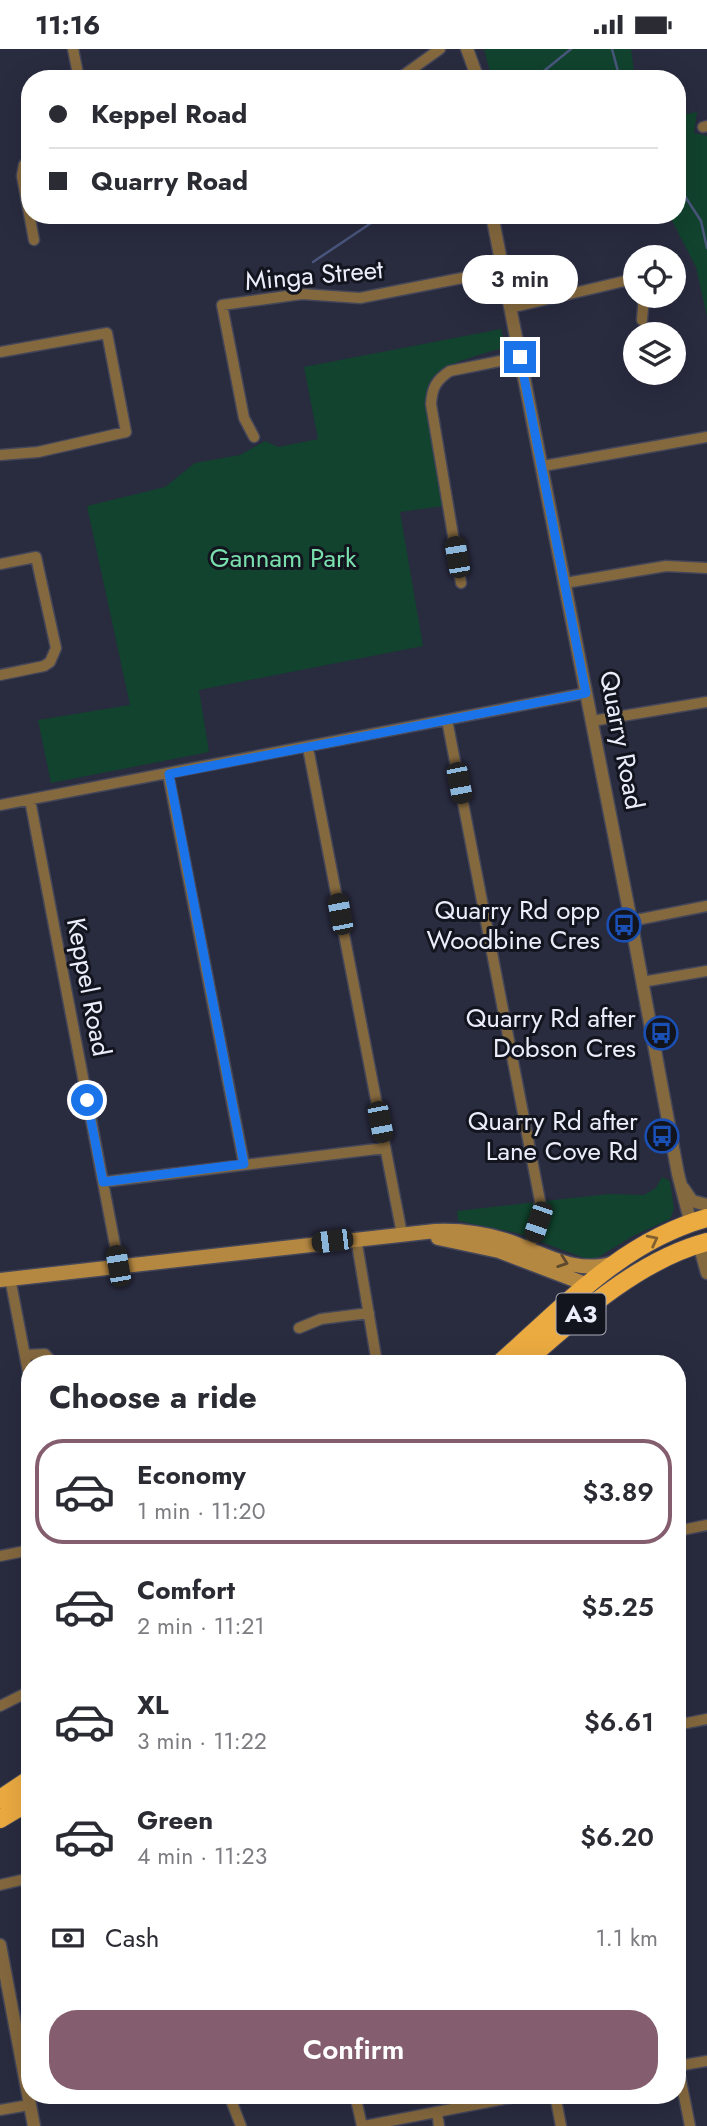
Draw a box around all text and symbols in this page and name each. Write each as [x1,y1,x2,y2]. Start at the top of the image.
text: 11:16 [35,6,100,44]
text: Keppel Road [91,95,247,133]
text: Quarry Road [91,162,248,200]
map controls [623,245,686,385]
button: locate [623,245,686,308]
street label: Minga Street [243,250,385,300]
callout: 3 min [462,255,578,305]
text: 3 min [491,262,549,296]
button: layers [623,322,686,385]
route end [504,341,536,373]
car [444,534,471,580]
park label: Gannam Park [210,539,357,577]
street label: Quarry Road [590,667,654,813]
car [445,760,474,806]
car [326,891,355,937]
place label: Quarry Rd opp Woodbine Cres [427,891,600,959]
bus stop icon: Quarry Rd opp Woodbine Cres [605,906,643,944]
street label: Keppel Road [57,915,121,1059]
place label: Quarry Rd after Dobson Cres [466,999,636,1067]
bus stop icon: Quarry Rd after Dobson Cres [642,1014,680,1052]
route start [71,1084,103,1116]
car [366,1099,395,1145]
place label: Quarry Rd after Lane Cove Rd [468,1102,638,1170]
bus stop icon: Quarry Rd after Lane Cove Rd [643,1117,681,1155]
car [522,1199,555,1245]
car [310,1228,355,1254]
one-way arrow [646,1235,659,1248]
car [105,1243,132,1289]
one-way arrow [557,1254,569,1268]
road number: A3 [556,1294,606,1335]
text: Choose a ride [49,1374,257,1420]
text: Economy [137,1456,246,1494]
icon: car [53,1460,116,1523]
text: $3.89 [583,1473,654,1511]
text: 1 min · 11:20 [137,1494,265,1528]
text: Comfort [137,1571,235,1609]
icon: car [53,1575,116,1638]
text: $5.25 [581,1588,654,1626]
text: 2 min · 11:21 [137,1609,265,1643]
text: XL [137,1686,169,1724]
icon: car [53,1690,116,1753]
text: $6.61 [584,1703,654,1741]
text: 3 min · 11:22 [137,1724,267,1758]
text: Green [137,1801,213,1839]
icon: car [53,1805,116,1868]
text: $6.20 [580,1818,654,1856]
text: 4 min · 11:23 [137,1839,267,1873]
icon: cash [49,1919,87,1957]
text: Cash [105,1919,159,1957]
text: 1.1 km [595,1921,658,1955]
button: Confirm [49,2010,658,2090]

